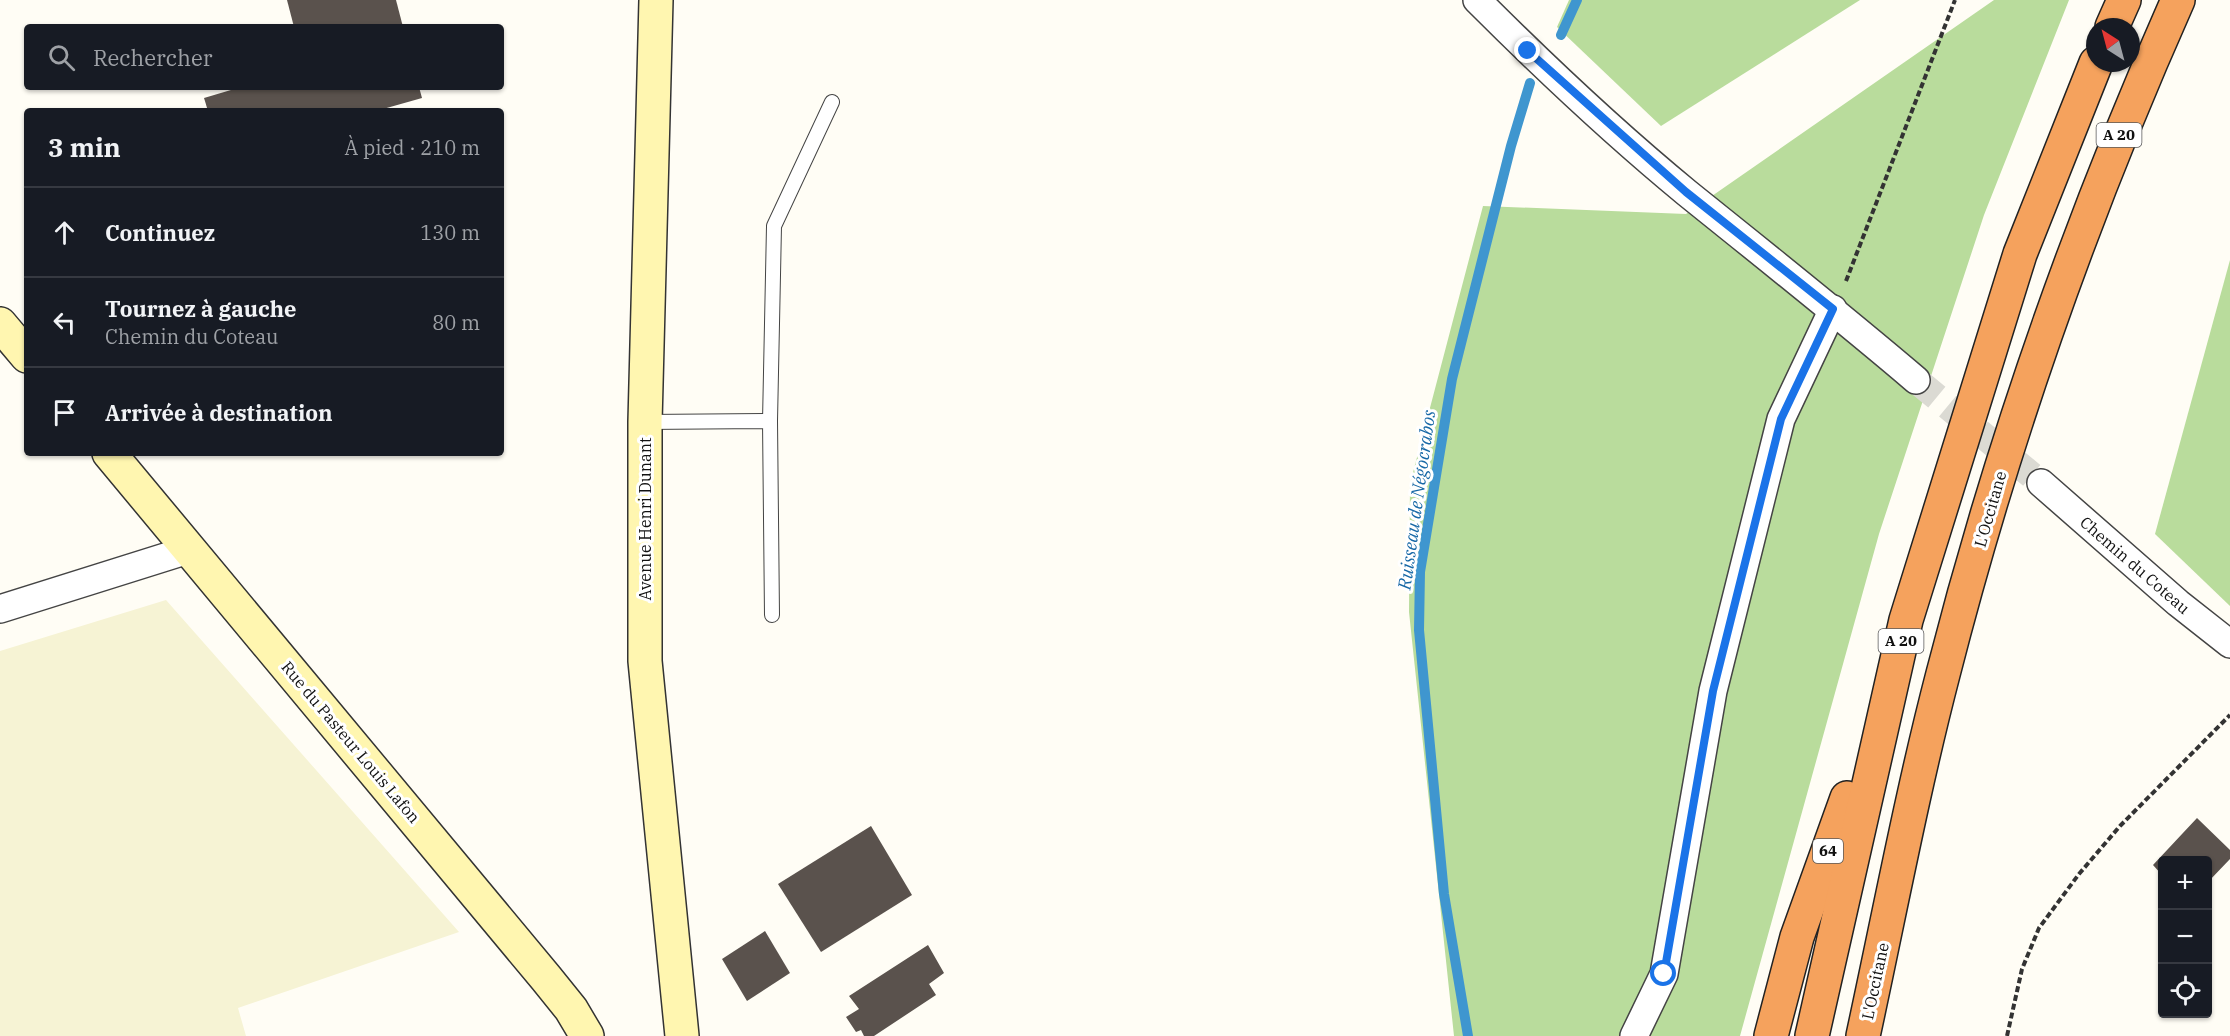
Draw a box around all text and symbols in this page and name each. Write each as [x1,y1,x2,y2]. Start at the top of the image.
north arrow [2086,18,2140,72]
search box [24,24,504,90]
route end [1514,37,1540,63]
icon: search [45,41,78,74]
text: Rechercher [93,43,212,72]
road number: A 20 [2096,123,2142,147]
text: 3 min [48,130,121,164]
text: À pied · 210 m [345,134,480,161]
icon: ahead [48,216,81,249]
text: Continuez [105,218,215,247]
text: 130 m [420,219,480,246]
text: Tournez à gauche [105,294,296,323]
icon: left [48,306,81,339]
text: 80 m [432,309,480,336]
text: Chemin du Coteau [105,323,278,350]
icon: arrive [48,396,81,429]
text: Arrivée à destination [105,398,333,427]
water label: Ruisseau de Négocrabos [1392,408,1441,592]
street label: Avenue Henri Dunant [635,437,655,601]
street label: L'Occitane [1970,469,2010,549]
street label: Chemin du Coteau [2076,512,2194,618]
road number: A 20 [1878,629,1924,653]
street label: Rue du Pasteur Louis Lafon [277,657,425,827]
road number: 64 [1813,839,1843,863]
map controls [2158,856,2212,1018]
button: + [2158,856,2212,910]
button: − [2158,910,2212,964]
street label: L'Occitane [1857,941,1893,1021]
route start [1650,960,1676,986]
button: locate [2158,964,2212,1018]

